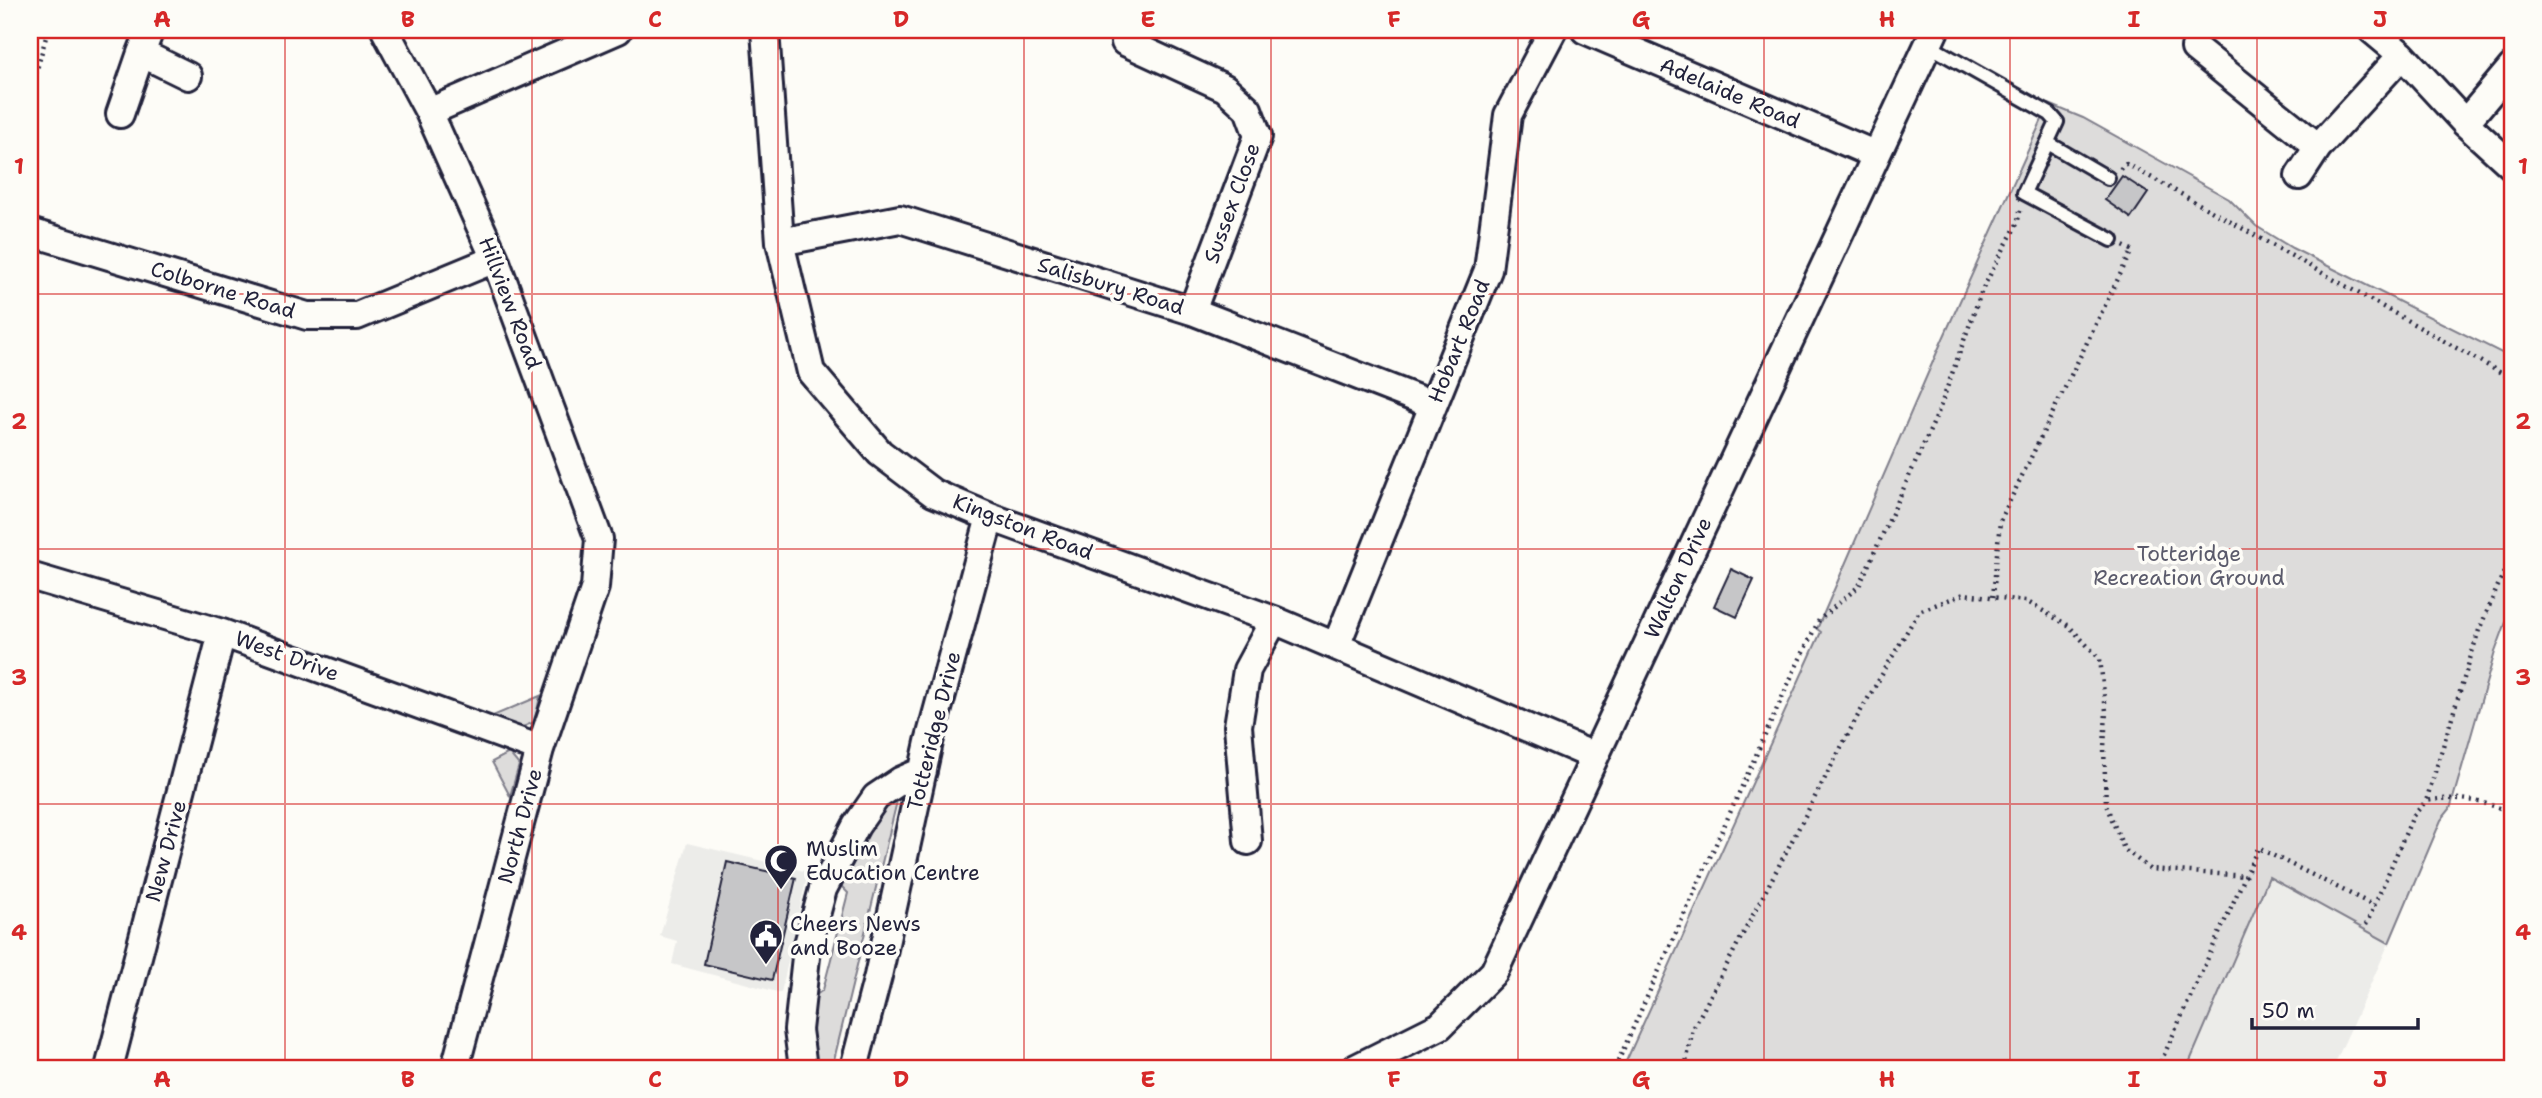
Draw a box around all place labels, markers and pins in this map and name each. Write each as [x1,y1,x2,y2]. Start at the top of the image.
place label: Muslim Education Centre [806,835,980,887]
mosque icon: Muslim Education Centre [762,842,800,891]
place label: Cheers News and Booze [790,910,921,962]
public building icon: Cheers News and Booze [747,917,785,966]

